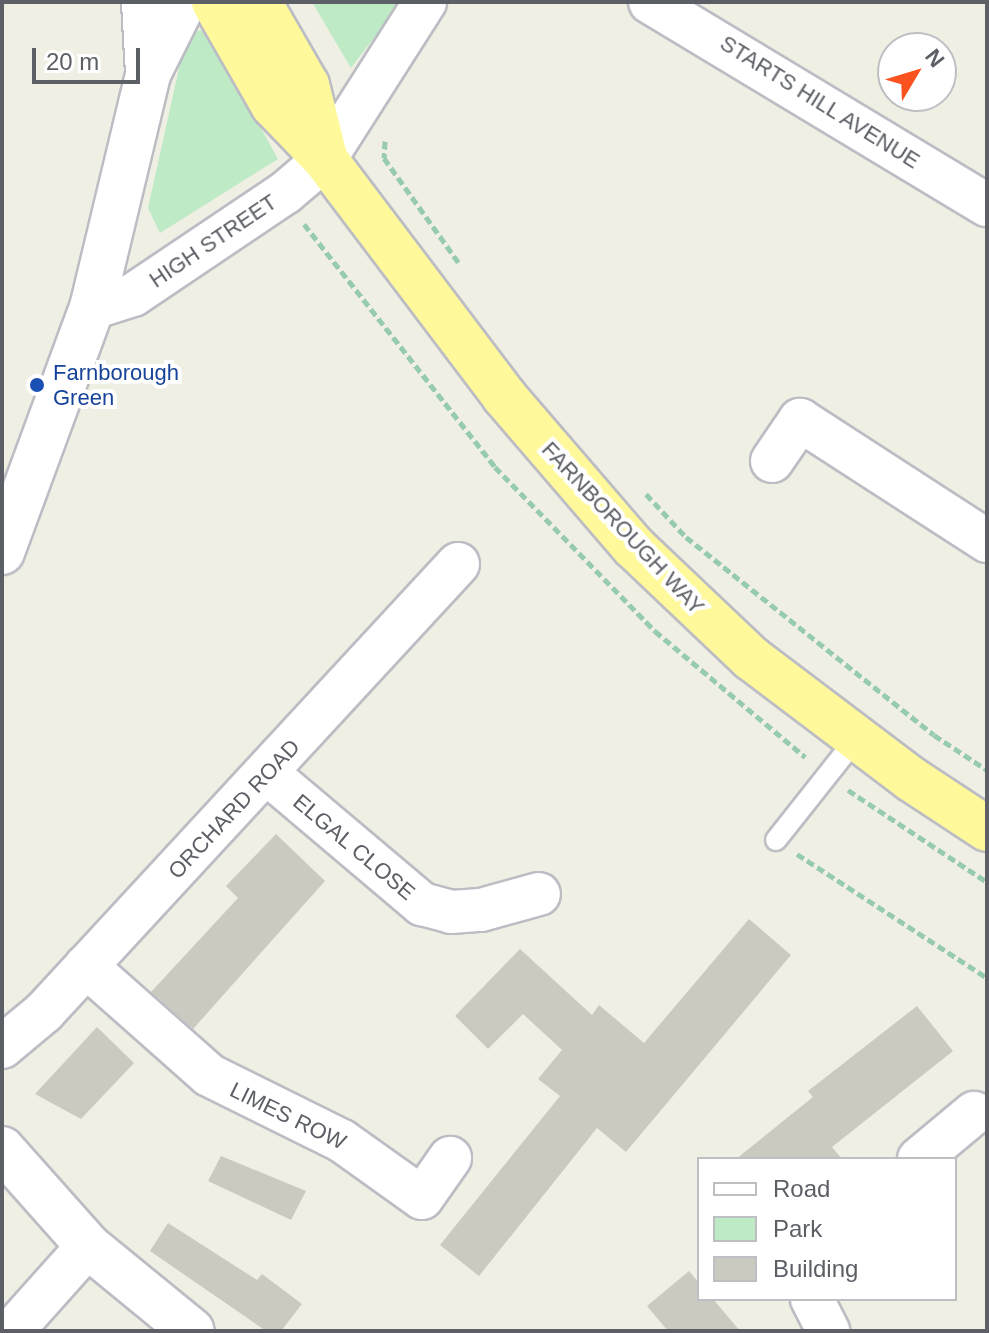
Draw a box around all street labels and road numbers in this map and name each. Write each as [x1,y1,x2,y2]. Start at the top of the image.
street label: STARTS HILL AVENUE [715,29,925,175]
street label: HIGH STREET [144,189,282,293]
street label: FARNBOROUGH WAY [536,436,710,620]
street label: ORCHARD ROAD [163,734,305,884]
street label: ELGAL CLOSE [287,788,421,906]
street label: LIMES ROW [226,1077,350,1155]

